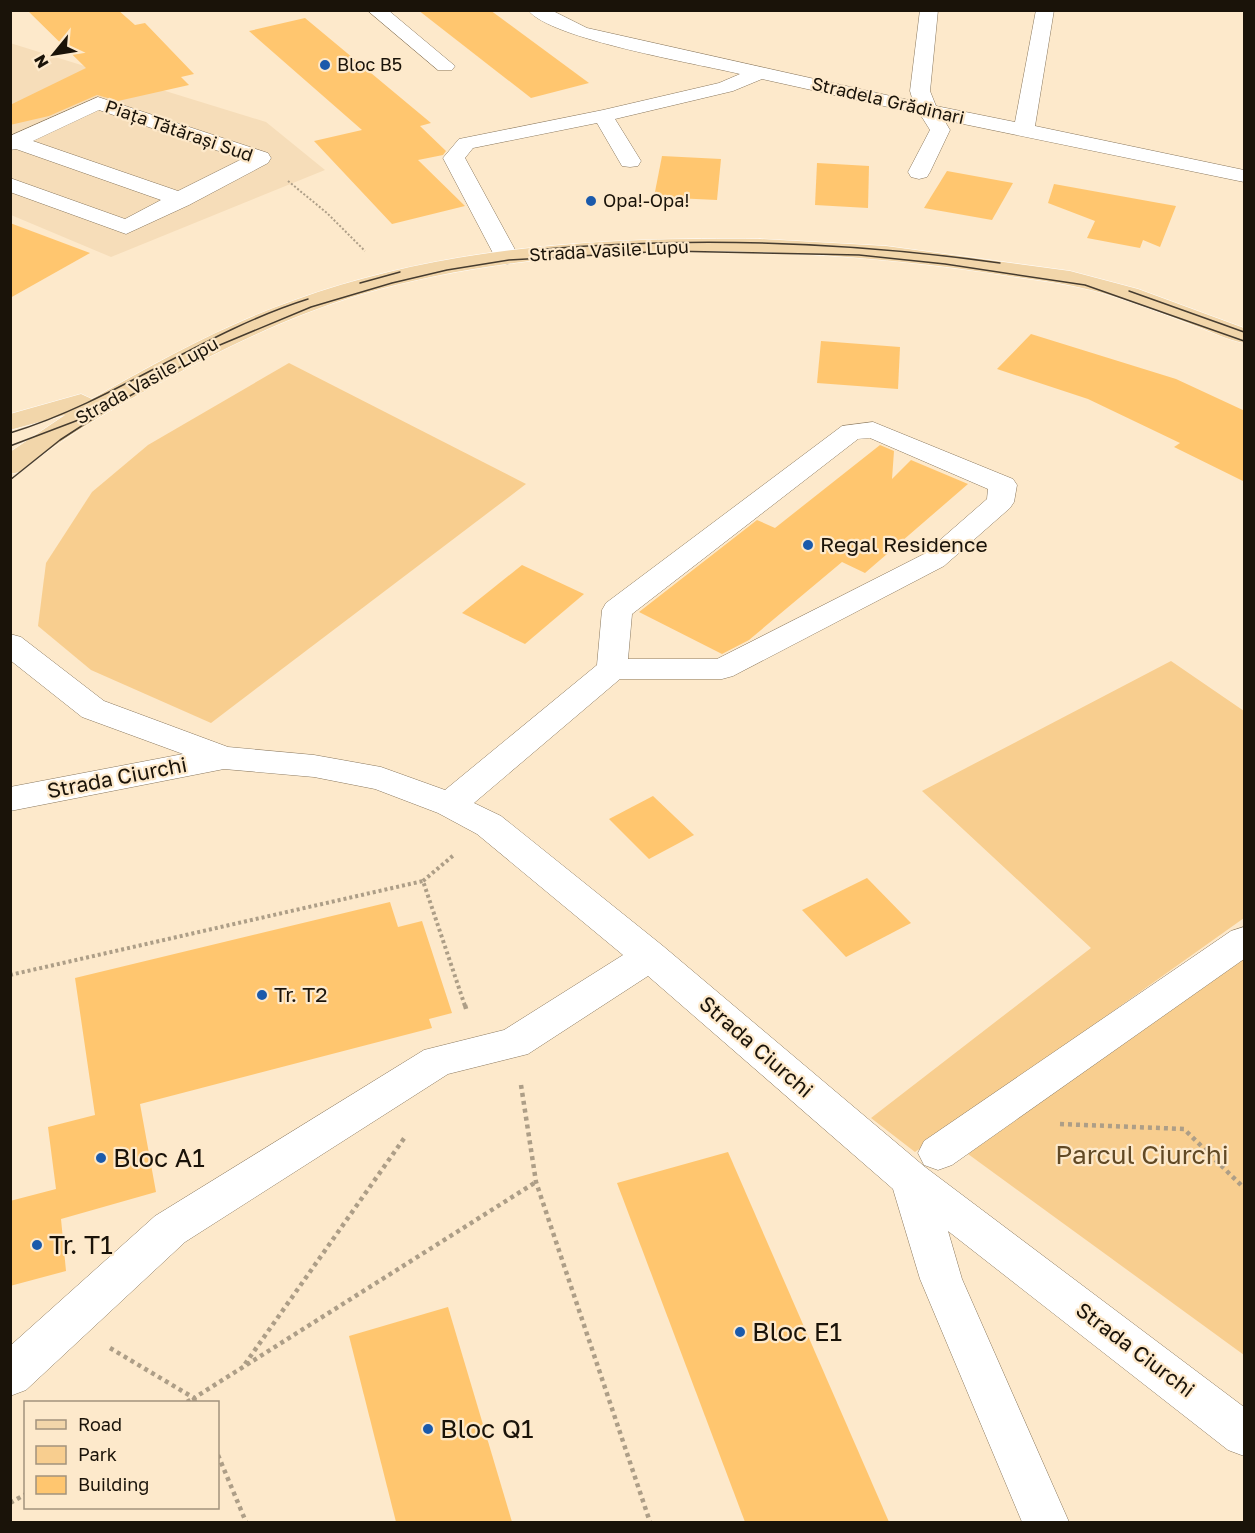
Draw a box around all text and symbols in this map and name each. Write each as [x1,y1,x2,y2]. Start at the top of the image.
north arrow [24,24,84,84]
text: N [29,51,53,72]
place label: Bloc B5 [337,53,402,75]
marker: Bloc B5 [318,58,332,72]
street label: Stradela Grădinari [810,72,967,128]
street label: Piața Tătărași Sud [103,94,256,166]
place label: Opa!-Opa! [603,189,690,211]
marker: Opa!-Opa! [584,194,598,208]
street label: Strada Vasile Lupu [529,235,689,265]
street label: Strada Vasile Lupu [71,332,222,429]
place label: Regal Residence [820,531,988,557]
marker: Regal Residence [801,538,815,552]
street label: Strada Ciurchi [45,751,189,803]
place label: Tr. T2 [274,981,328,1007]
marker: Tr. T2 [255,988,269,1002]
street label: Strada Ciurchi [695,990,819,1103]
park label: Parcul Ciurchi [1055,1139,1229,1170]
place label: Bloc A1 [113,1142,205,1173]
marker: Bloc A1 [94,1151,108,1165]
place label: Tr. T1 [49,1229,113,1260]
marker: Tr. T1 [30,1238,44,1252]
street label: Strada Ciurchi [1071,1296,1200,1402]
place label: Bloc E1 [752,1316,842,1347]
marker: Bloc E1 [733,1325,747,1339]
legend [24,1401,219,1509]
text: Road [78,1413,122,1435]
place label: Bloc Q1 [440,1413,534,1444]
marker: Bloc Q1 [421,1422,435,1436]
text: Park [78,1443,117,1465]
text: Building [78,1473,149,1495]

